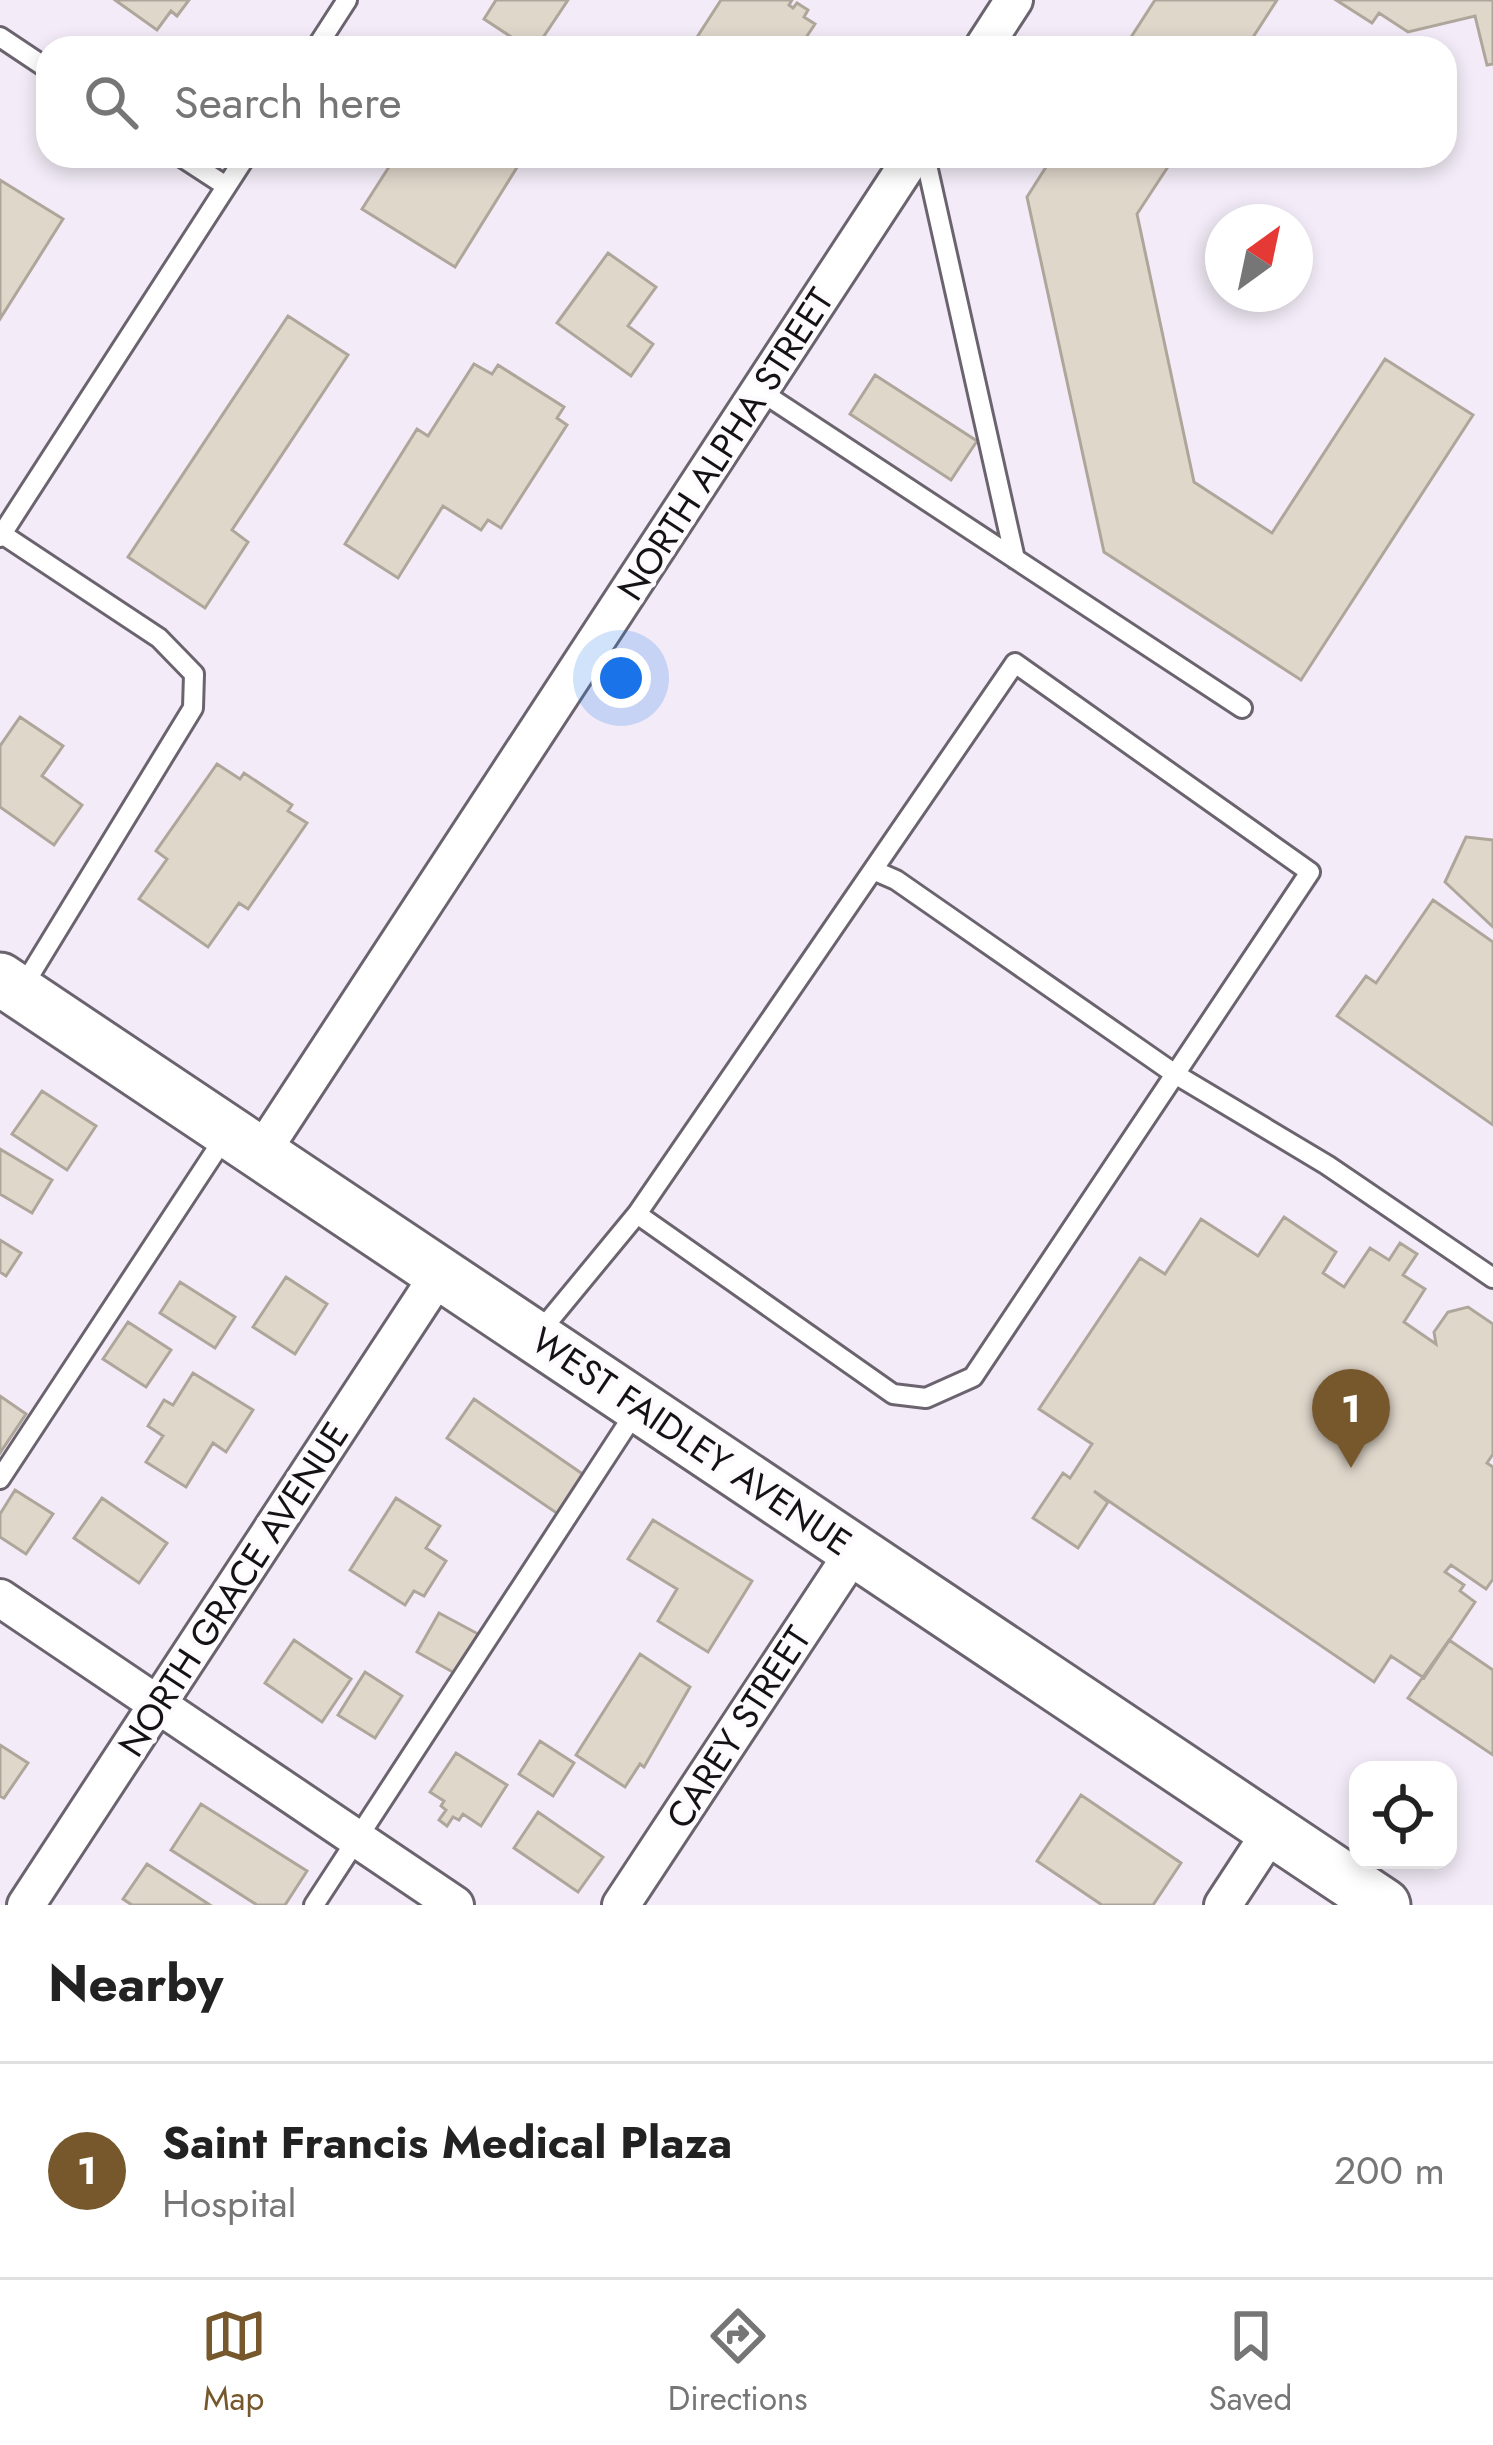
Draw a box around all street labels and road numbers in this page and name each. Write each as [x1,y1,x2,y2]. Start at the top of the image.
street label: NORTH ALPHA STREET [604,278,846,610]
street label: WEST FAIDLEY AVENUE [522,1314,862,1568]
street label: NORTH GRACE AVENUE [105,1411,361,1767]
street label: CAREY STREET [653,1615,823,1838]

